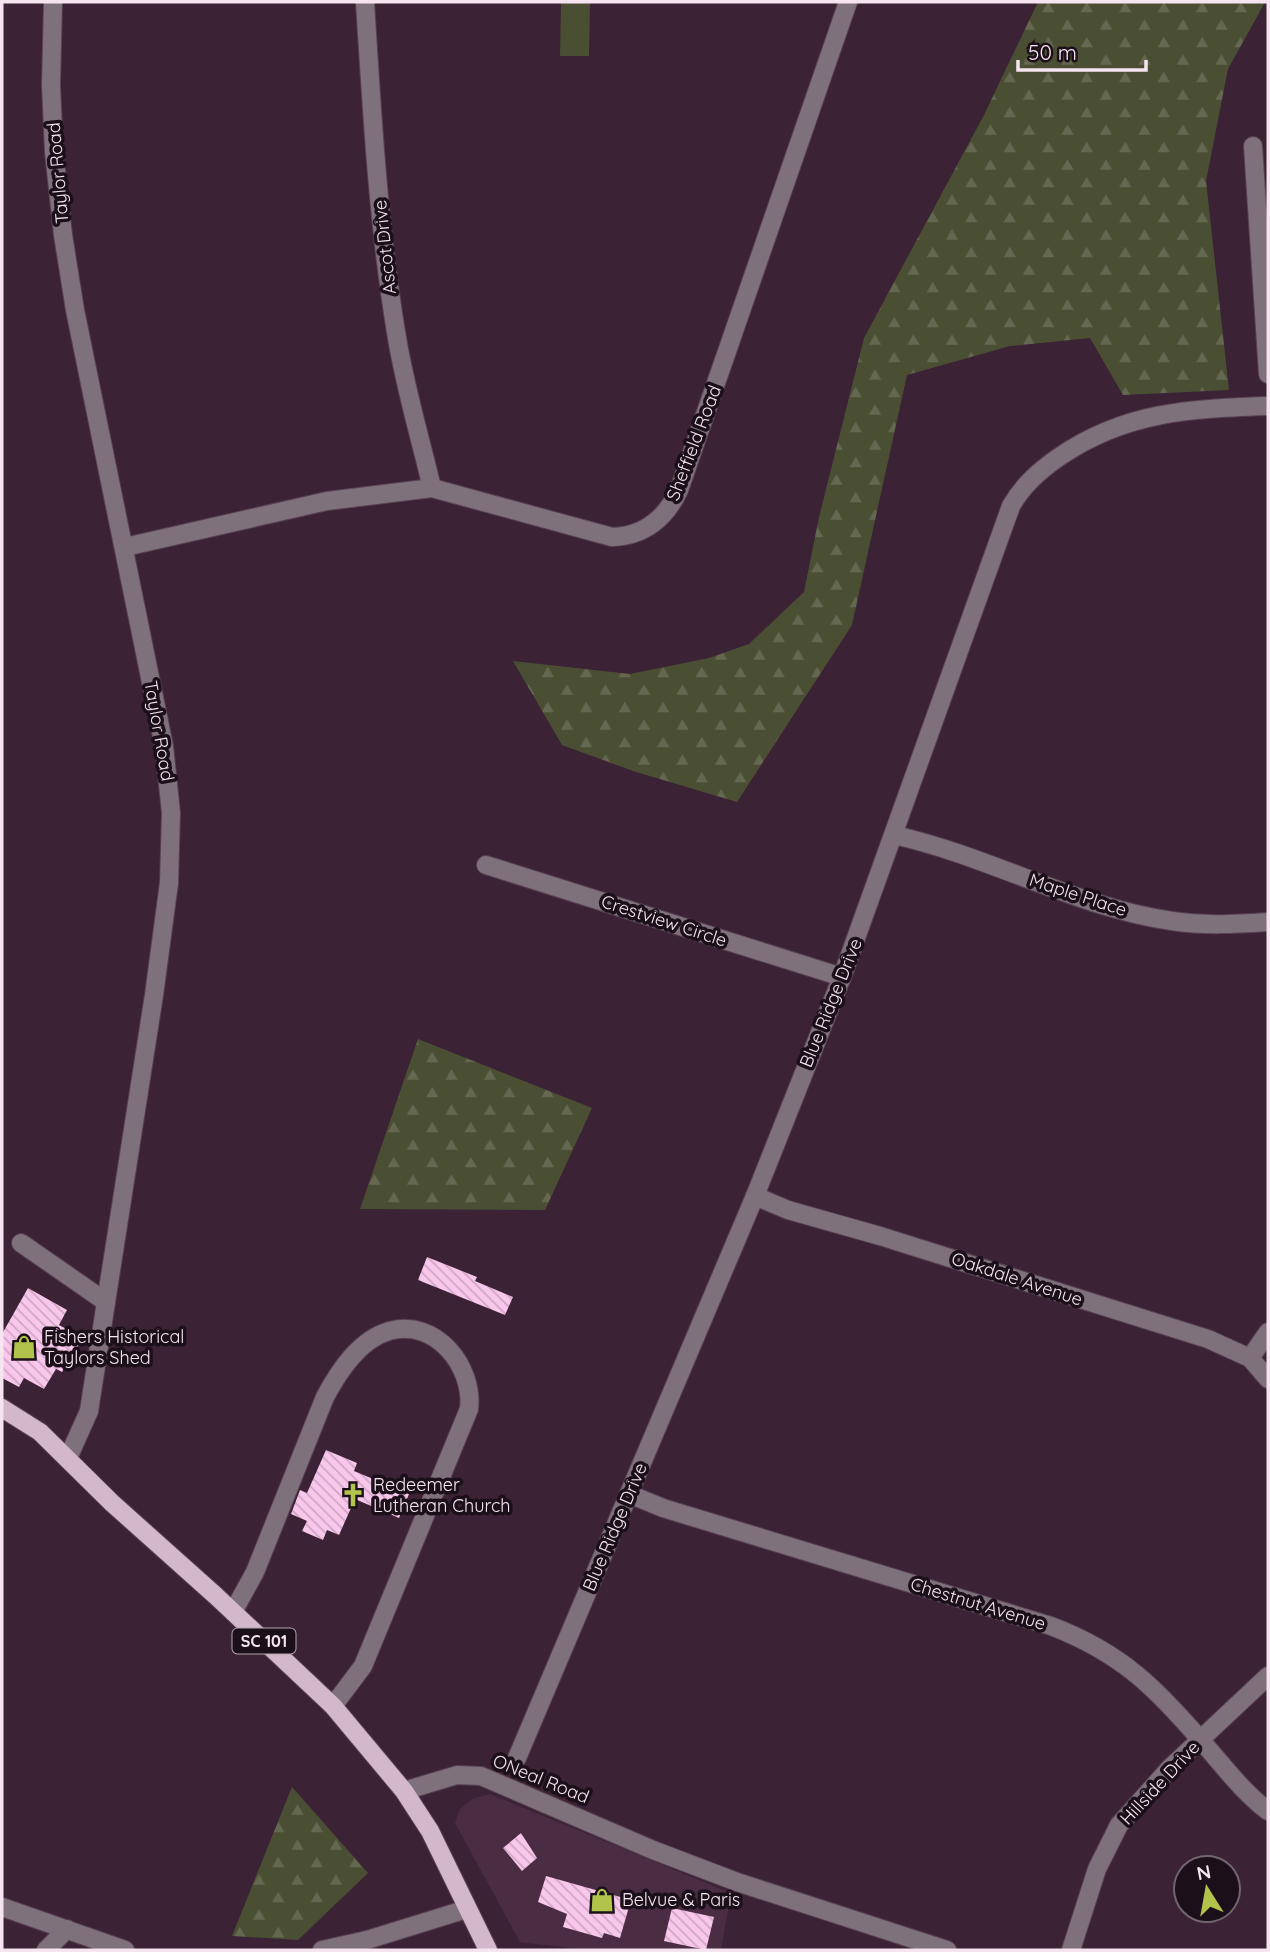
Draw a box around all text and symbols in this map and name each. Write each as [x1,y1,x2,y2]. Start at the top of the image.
scale bar [1018,28,1146,72]
text: 50 m [1028,39,1077,65]
street label: Taylor Road [42,121,73,225]
street label: Ascot Drive [368,199,401,295]
street label: Sheffield Road [661,382,726,504]
street label: Taylor Road [139,679,180,783]
street label: Maple Place [1027,868,1130,921]
street label: Crestview Circle [598,889,730,952]
street label: Blue Ridge Drive [794,935,867,1071]
street label: Oakdale Avenue [949,1247,1086,1311]
place label: Fishers Historical Taylors Shed [44,1325,184,1369]
shop icon: Fishers Historical Taylors Shed [10,1333,38,1361]
street label: Blue Ridge Drive [577,1459,652,1594]
place label: Redeemer Lutheran Church [373,1473,511,1517]
church icon: Redeemer Lutheran Church [339,1481,367,1509]
street label: Chestnut Avenue [908,1572,1048,1635]
road number: SC 101 [232,1628,296,1653]
street label: Hillside Drive [1115,1736,1204,1830]
street label: ONeal Road [490,1749,593,1808]
north arrow [1172,1854,1242,1924]
text: N [1195,1859,1213,1885]
shop icon: Belvue & Paris [588,1886,616,1914]
place label: Belvue & Paris [622,1888,740,1911]

